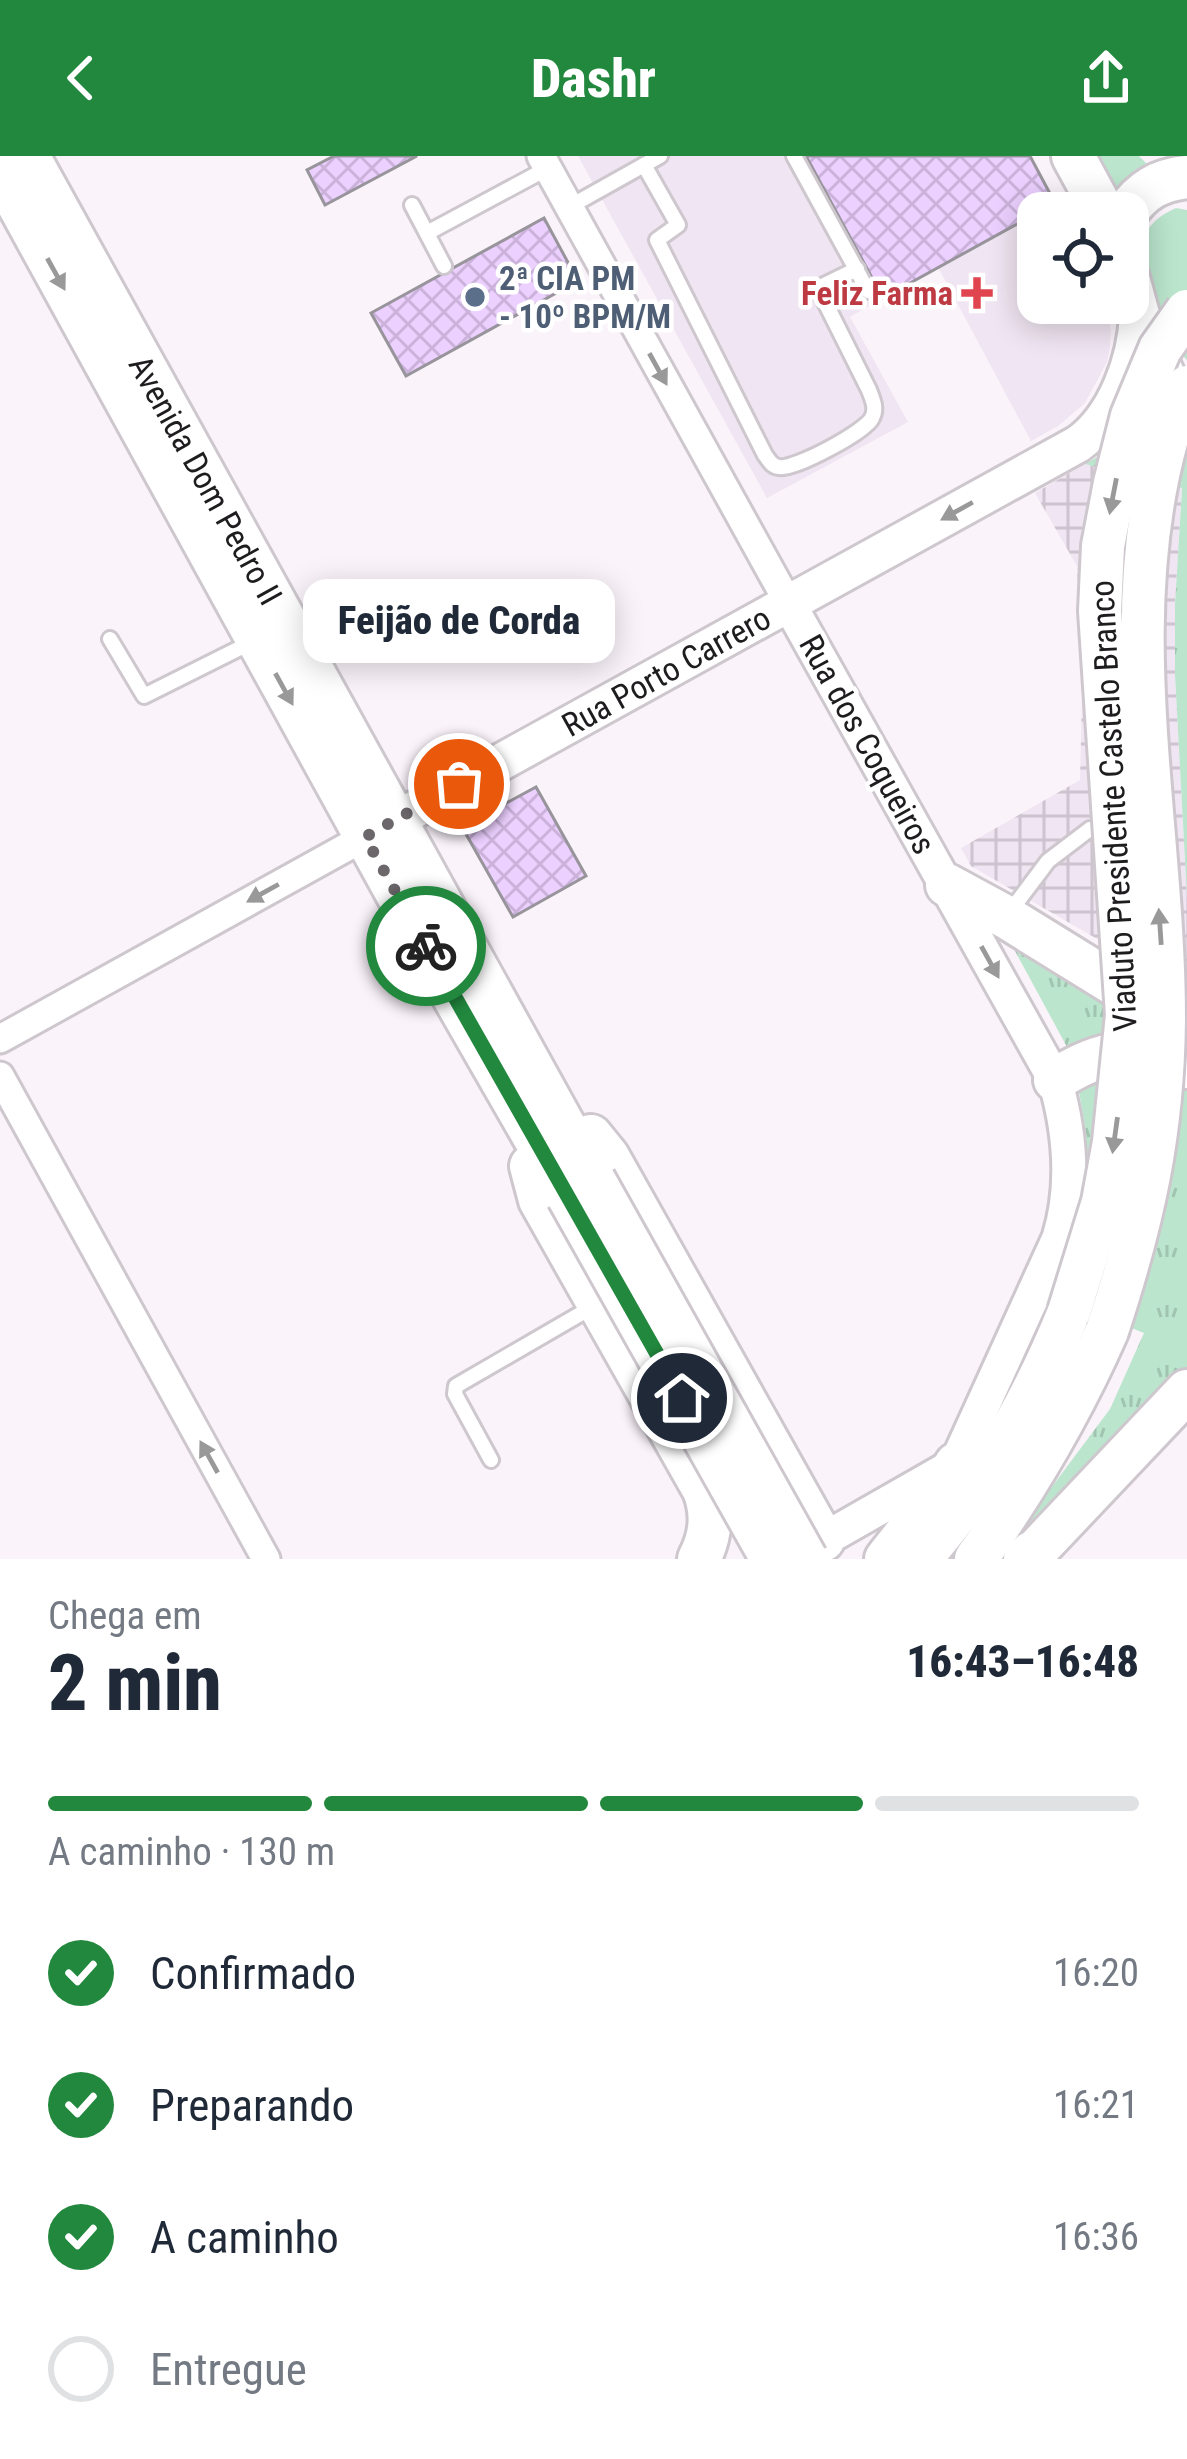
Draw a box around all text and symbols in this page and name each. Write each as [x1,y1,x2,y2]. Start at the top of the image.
icon: back [48,45,114,111]
icon: share [1073,45,1139,111]
text: Dashr [531,47,656,110]
map controls [1017,192,1149,324]
button: locate [1017,192,1149,324]
one-way arrow [45,257,66,291]
place label: 2ª CIA PM - 10º BPM/M [499,259,671,336]
place label: Feliz Farma [801,274,953,313]
marker: Feliz Farma [964,280,990,306]
marker: 2ª CIA PM - 10º BPM/M [462,284,488,310]
street label: Avenida Dom Pedro II [121,349,290,612]
one-way arrow [647,352,668,385]
one-way arrow [1103,477,1122,515]
one-way arrow [941,499,974,520]
street label: Viaduto Presidente Castelo Branco [1082,579,1145,1033]
callout: Feijão de Corda [303,580,615,664]
text: Feijão de Corda [338,598,580,644]
street label: Rua Porto Carrero [555,598,777,745]
street label: Rua dos Coqueiros [791,628,944,861]
one-way arrow [273,673,294,706]
pin [408,733,510,835]
icon: bag [426,751,492,817]
one-way arrow [246,882,280,903]
courier [366,886,486,1006]
one-way arrow [1151,908,1170,945]
icon: bike [393,913,459,979]
one-way arrow [979,945,1000,980]
one-way arrow [1105,1117,1124,1154]
pin [631,1347,733,1449]
icon: home [649,1365,715,1431]
one-way arrow [199,1439,220,1474]
text: Chega em [48,1593,202,1639]
text: 16:43–16:48 [906,1635,1139,1688]
text: 2 min [48,1638,222,1729]
text: A caminho · 130 m [48,1829,335,1875]
icon: check [48,1940,114,2006]
text: Confirmado [150,1947,356,2000]
text: 16:20 [1053,1950,1139,1996]
icon: check [48,2072,114,2138]
text: Preparando [150,2079,354,2132]
text: 16:21 [1053,2082,1139,2128]
icon: check [48,2204,114,2270]
text: A caminho [150,2211,339,2264]
text: 16:36 [1053,2214,1139,2260]
text: Entregue [150,2343,307,2396]

